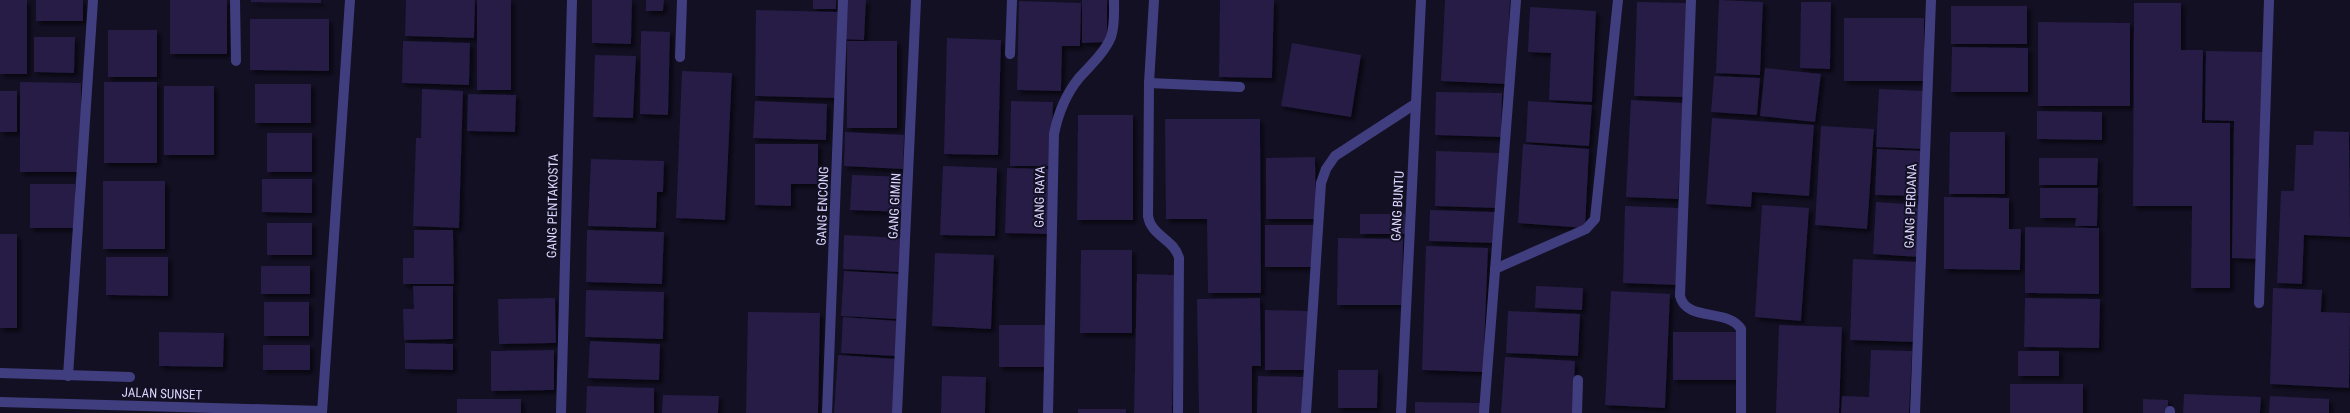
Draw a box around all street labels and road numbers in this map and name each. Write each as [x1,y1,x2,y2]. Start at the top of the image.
street label: GANG PENTAKOSTA [544,153,561,258]
street label: GANG PERDANA [1902,163,1919,249]
street label: GANG ENCONG [814,166,831,246]
street label: GANG RAYA [1031,166,1048,228]
street label: GANG BUNTU [1388,171,1407,241]
street label: GANG GIMIN [885,173,904,239]
street label: JALAN SUNSET [121,385,203,402]

